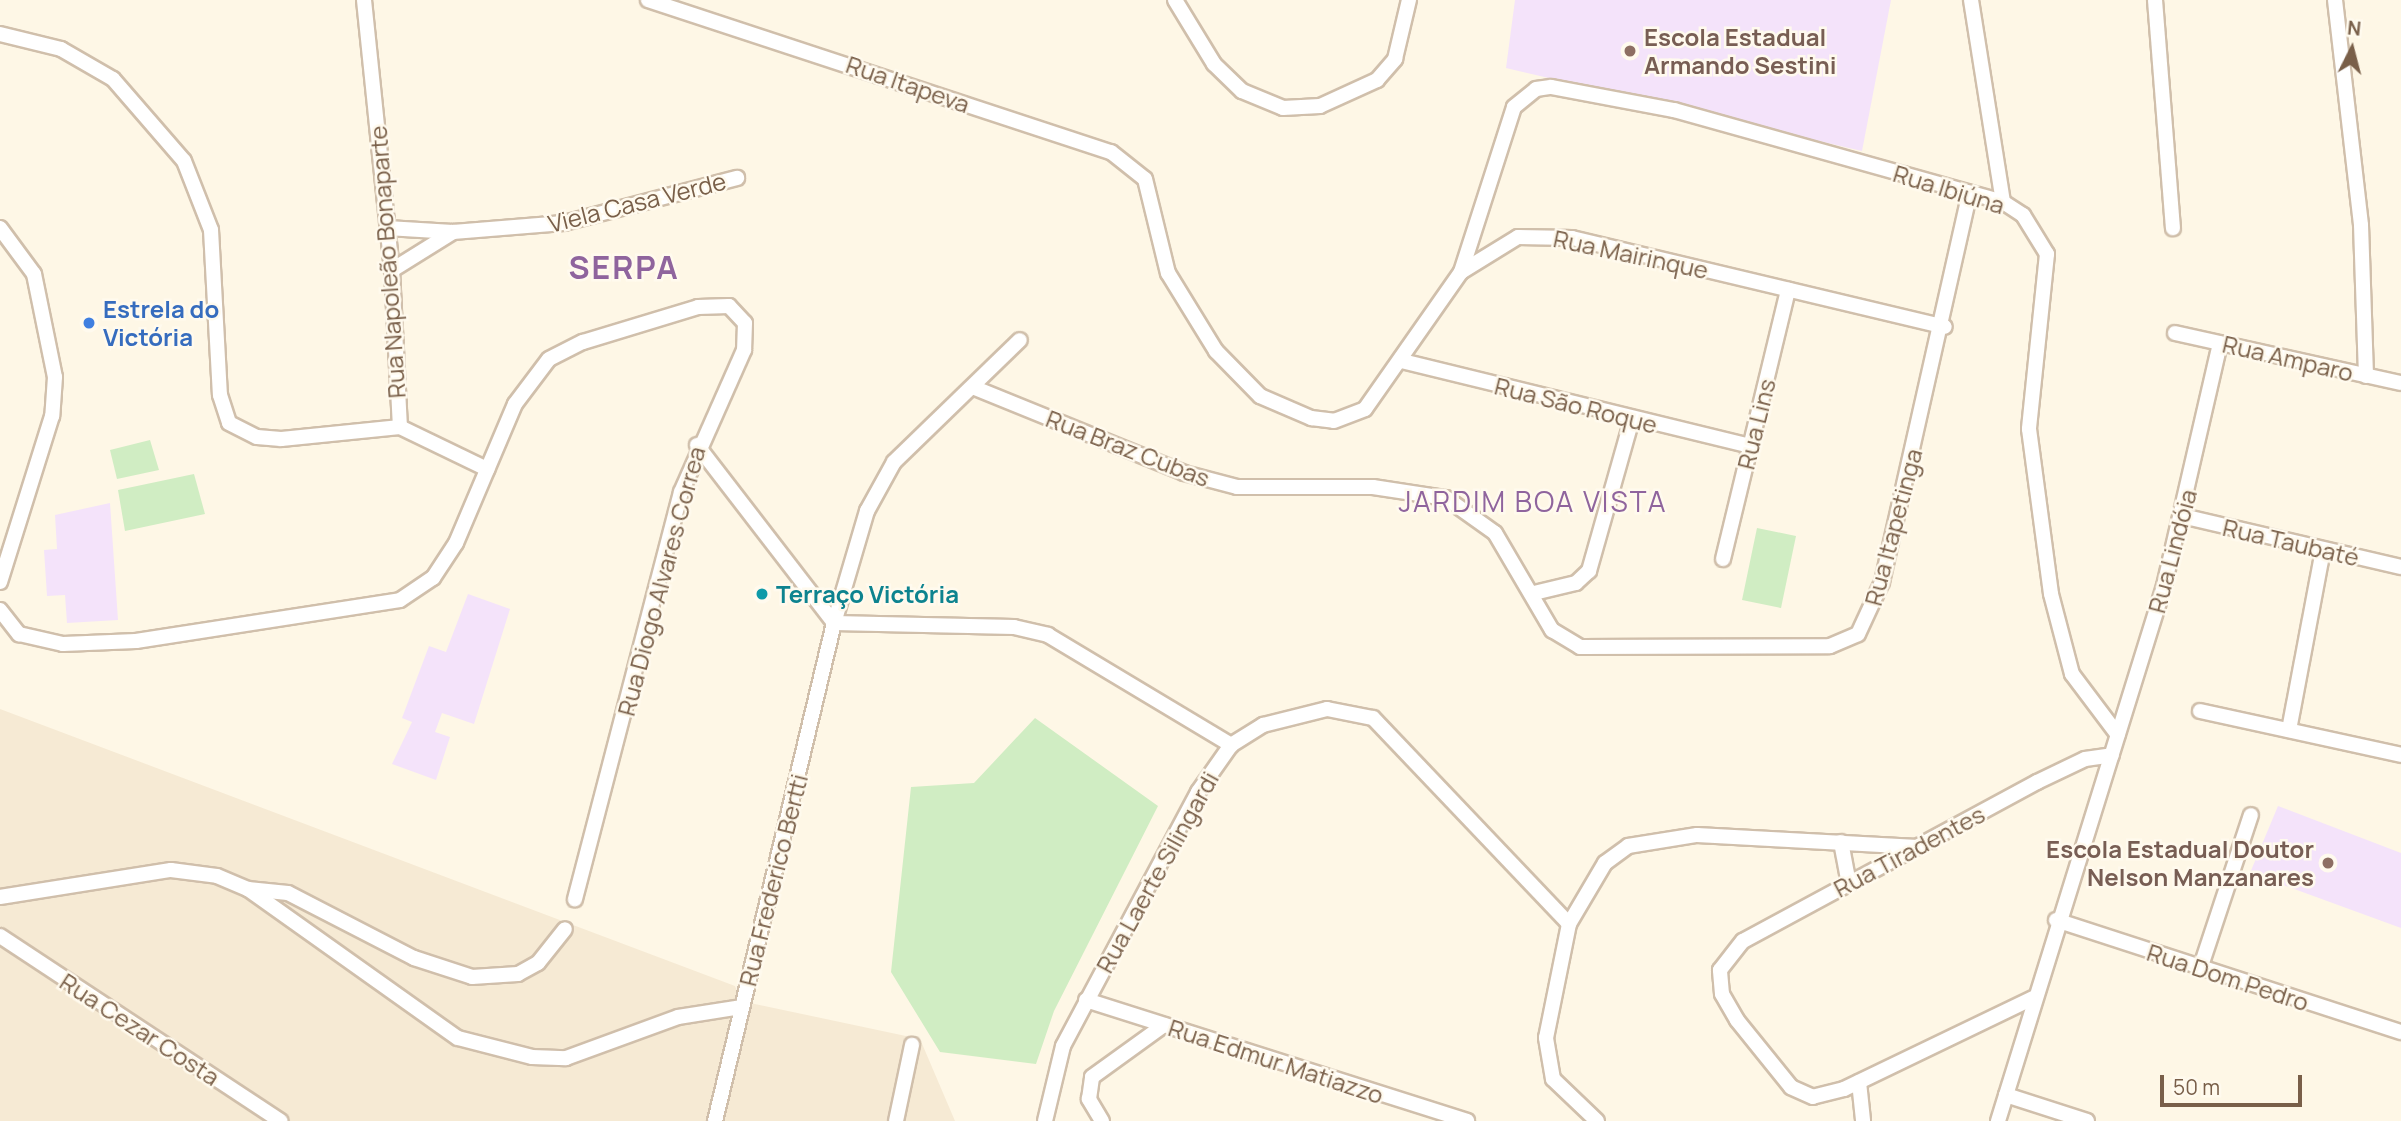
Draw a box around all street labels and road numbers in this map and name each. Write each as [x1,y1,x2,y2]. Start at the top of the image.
street label: Rua Itapeva [843,49,973,119]
street label: Rua Napoleão Bonaparte [363,125,411,399]
street label: Rua Ibiúna [1890,158,2008,220]
street label: Viela Casa Verde [545,166,729,238]
street label: Rua Mairinque [1551,224,1711,284]
street label: Rua Amparo [2220,329,2356,387]
street label: Rua São Roque [1492,371,1660,439]
street label: Rua Lins [1731,376,1781,472]
street label: Rua Braz Cubas [1042,404,1214,492]
street label: Rua Diogo Alvares Correa [611,443,711,719]
street label: Rua Itapetinga [1858,445,1928,609]
street label: Rua Lindóia [2142,486,2202,616]
street label: Rua Taubaté [2220,512,2362,572]
street label: Rua Laerte Silingardi [1090,766,1224,978]
street label: Rua Frederico Bertti [733,771,813,989]
street label: Rua Tiradentes [1829,799,1989,903]
street label: Rua Dom Pedro [2144,937,2312,1017]
street label: Rua Cezar Costa [55,967,225,1091]
street label: Rua Edmur Matiazzo [1165,1013,1387,1109]

